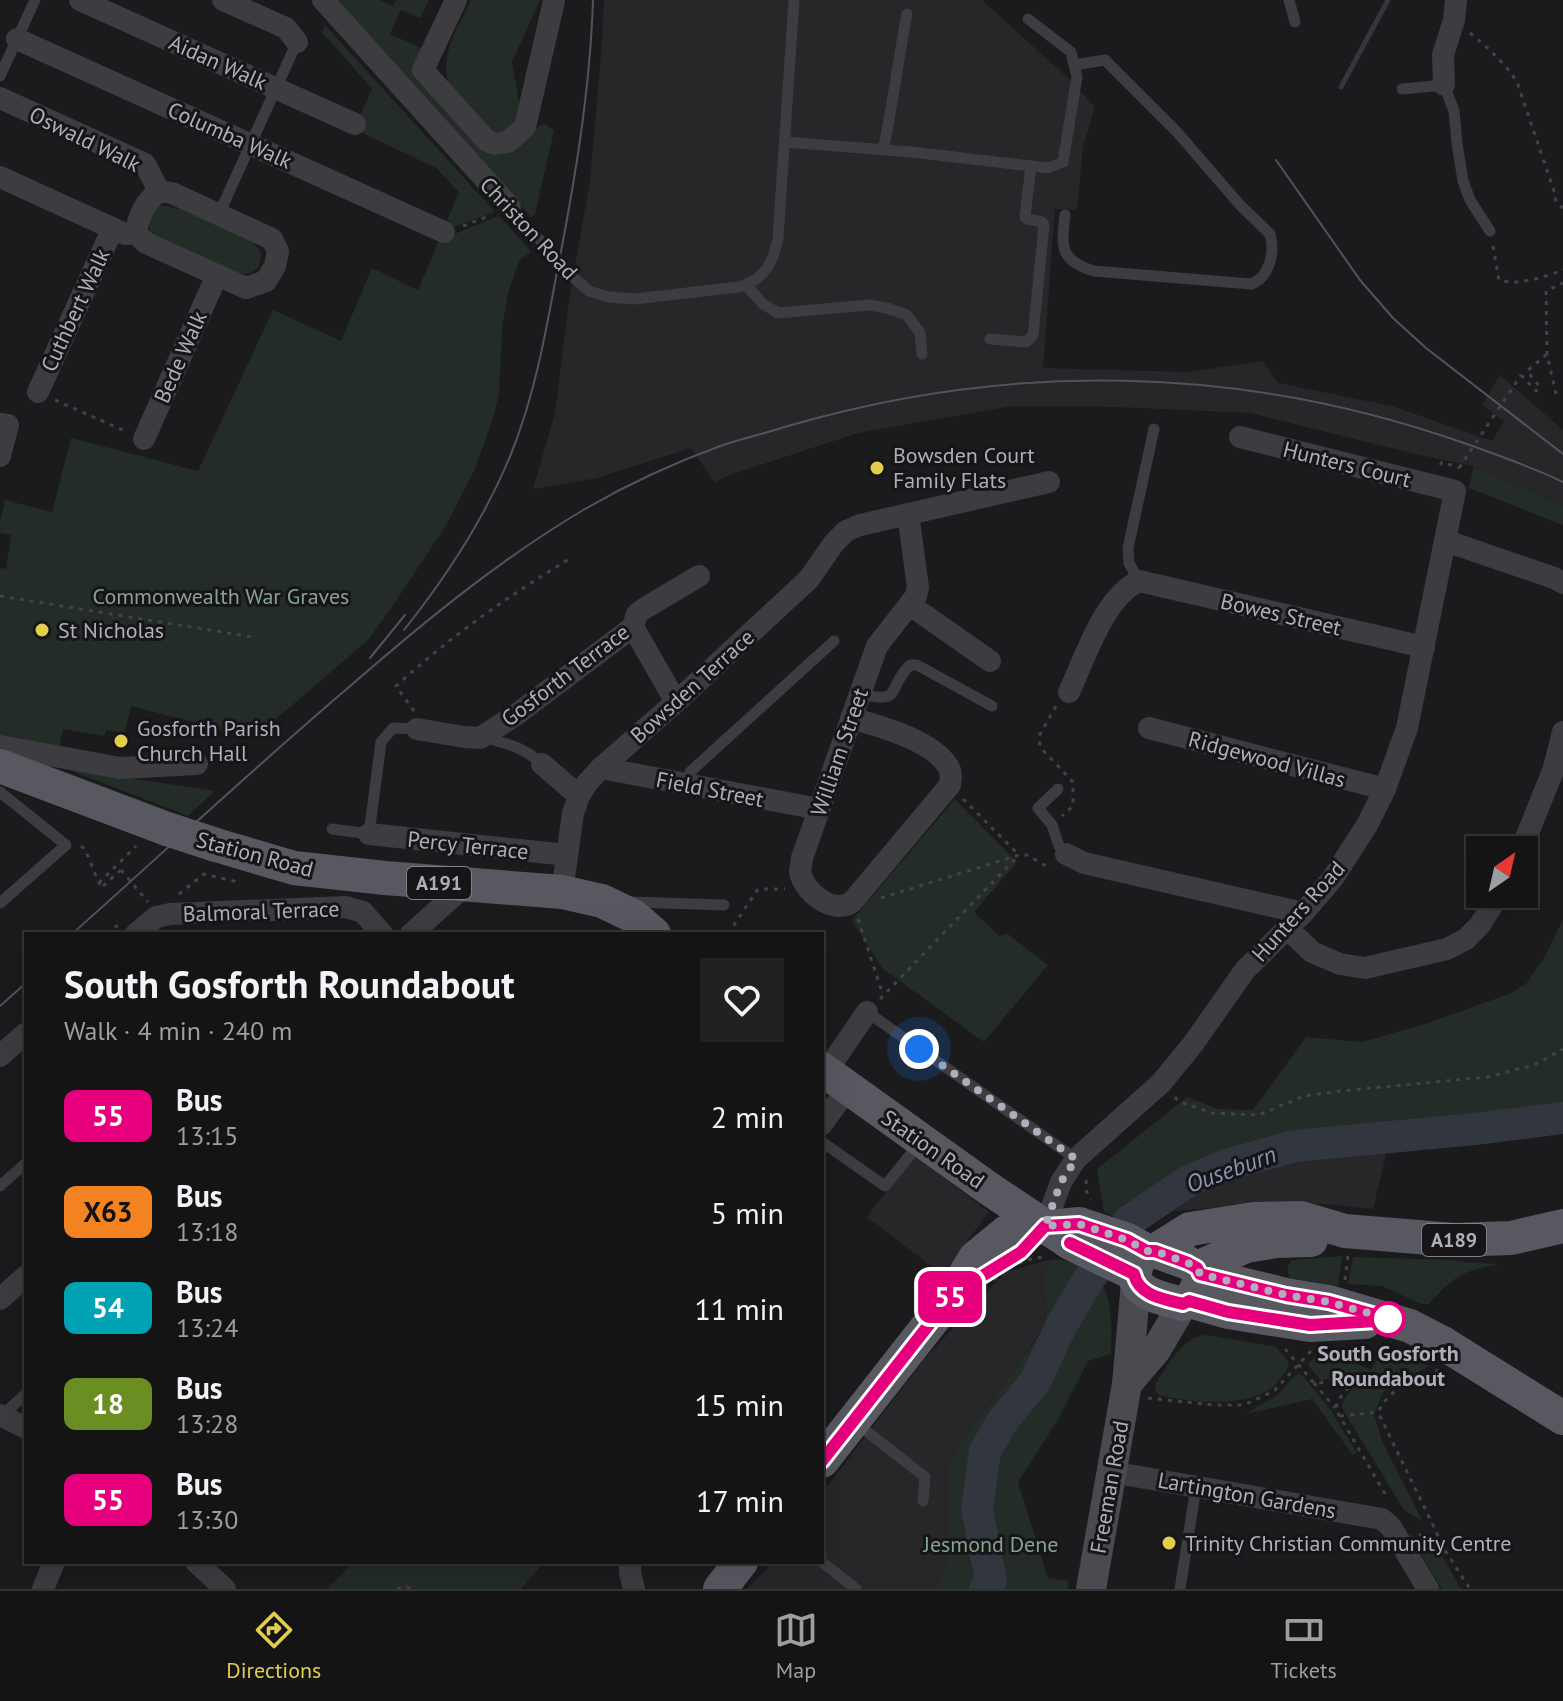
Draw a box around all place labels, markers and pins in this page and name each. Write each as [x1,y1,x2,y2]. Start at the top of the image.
place label: Bowsden Court Family Flats [893,441,1035,494]
marker: Bowsden Court Family Flats [868,459,886,477]
place label: St Nicholas [58,616,164,644]
marker: St Nicholas [33,621,51,639]
place label: Gosforth Parish Church Hall [137,714,281,767]
marker: Gosforth Parish Church Hall [112,732,130,750]
marker: South Gosforth Roundabout [1371,1302,1405,1336]
place label: South Gosforth Roundabout [1317,1339,1459,1392]
place label: Trinity Christian Community Centre [1185,1529,1511,1557]
marker: Trinity Christian Community Centre [1160,1534,1178,1552]

